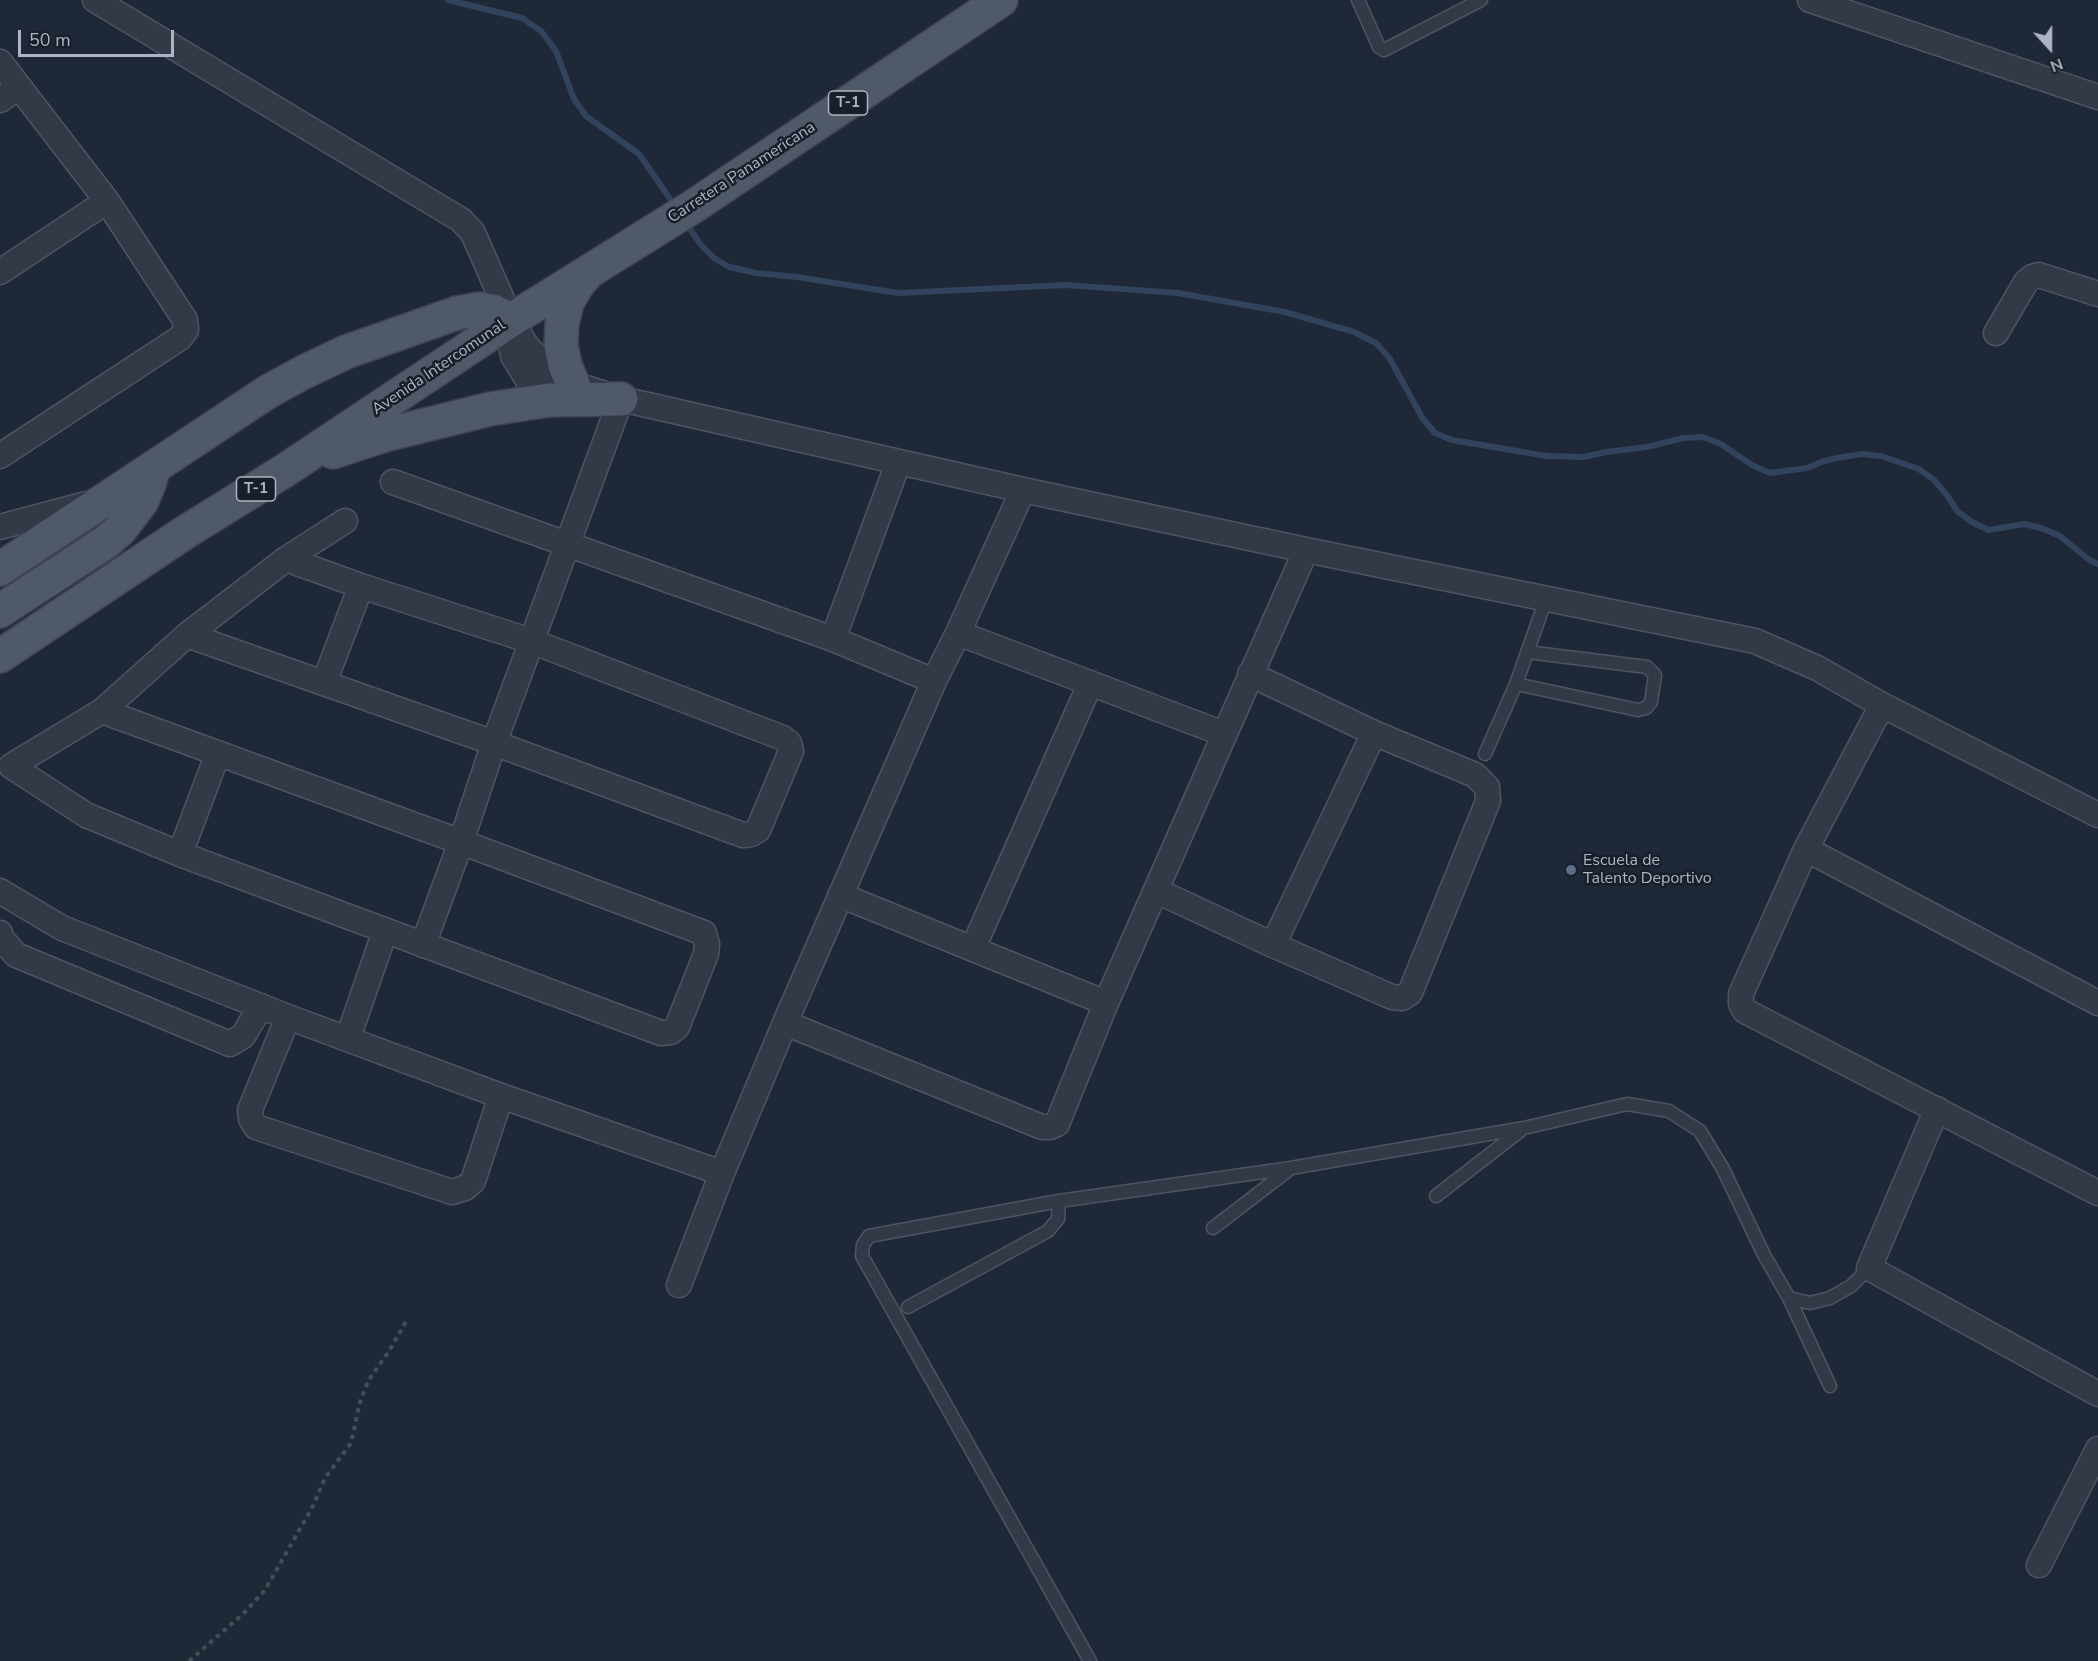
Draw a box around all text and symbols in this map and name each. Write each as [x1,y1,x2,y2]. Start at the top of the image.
scale bar [21,18,177,56]
north arrow [2020,18,2080,78]
text: 50 m [29,28,71,52]
text: N [2047,52,2066,77]
road number: T-1 [828,91,868,115]
street label: Carretera Panamericana [665,118,819,228]
street label: Avenida Intercomunal [369,316,509,420]
road number: T-1 [236,477,276,501]
place label: Escuela de Talento Deportivo [1583,851,1712,889]
marker: Escuela de Talento Deportivo [1564,863,1578,877]

